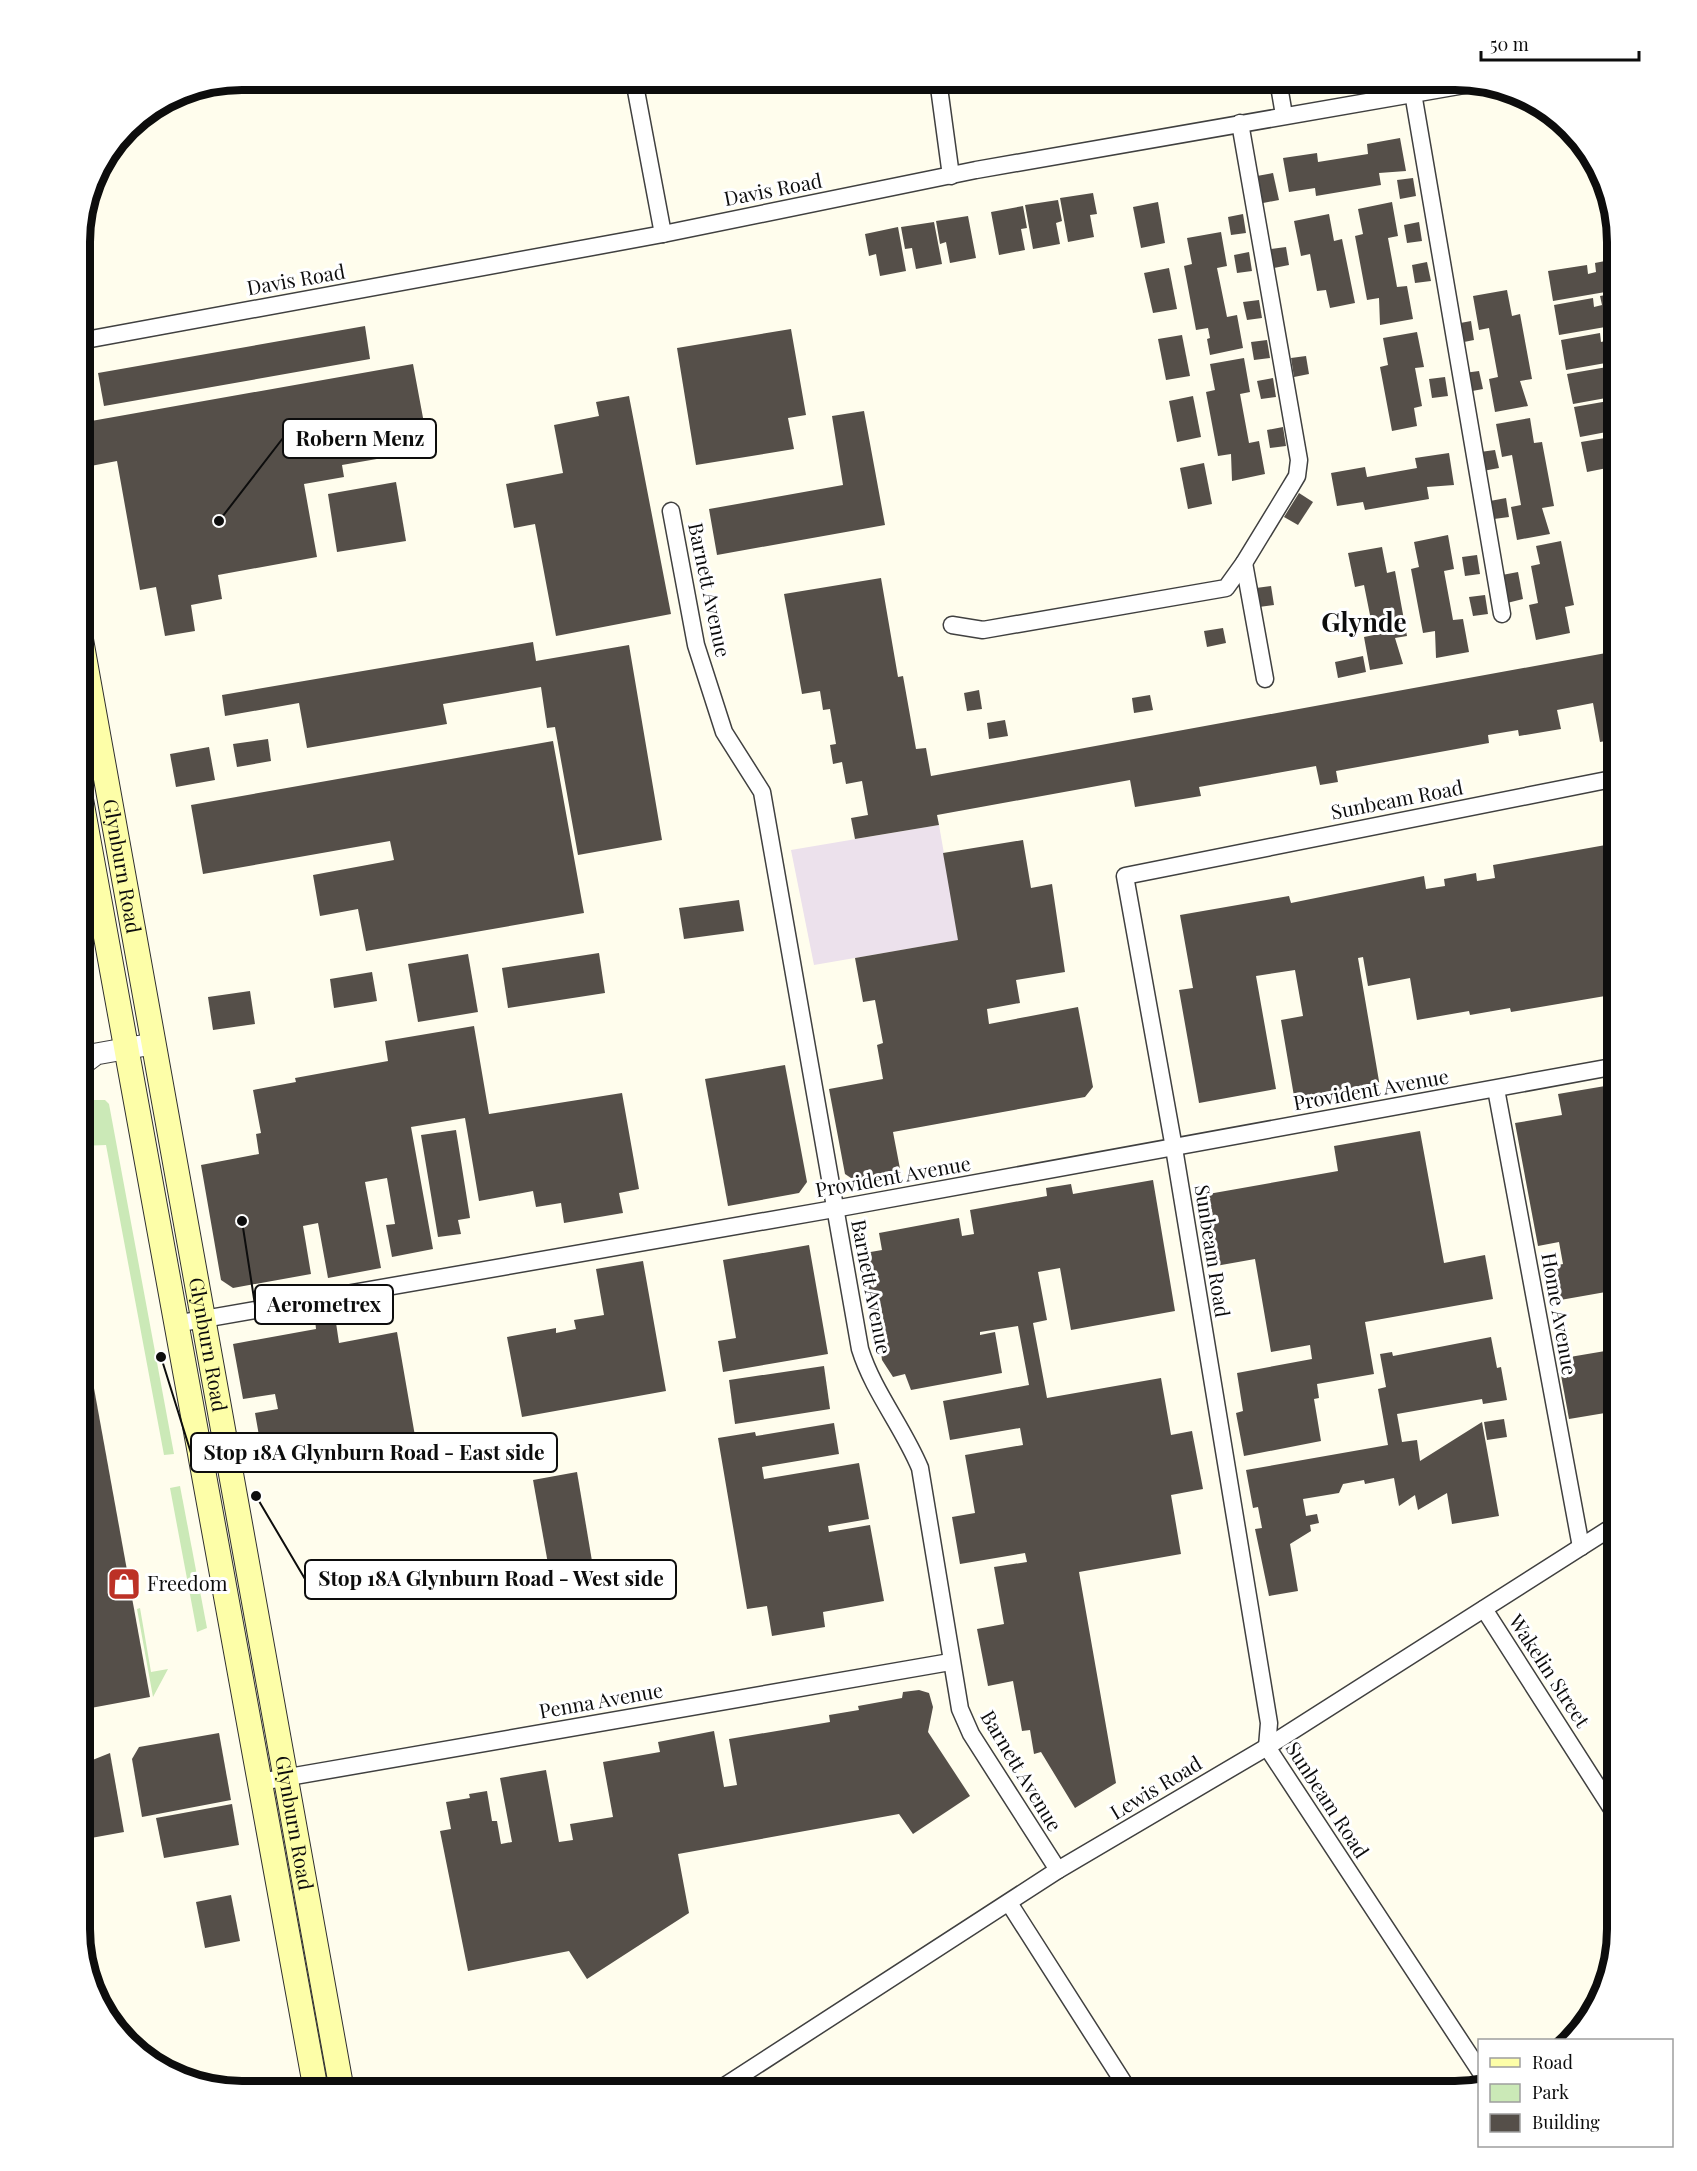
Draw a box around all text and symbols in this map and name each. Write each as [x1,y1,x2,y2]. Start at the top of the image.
scale bar [1481,24,1638,62]
text: 50 m [1490,32,1529,56]
street label: Davis Road [721,166,824,211]
street label: Davis Road [245,257,347,300]
callout: Robern Menz [283,419,436,458]
text: Robern Menz [295,423,425,451]
street label: Barnett Avenue [683,520,738,659]
district label: Glynde [1321,604,1407,639]
street label: Sunbeam Road [1328,772,1465,825]
street label: Glynburn Road [98,797,149,936]
street label: Provident Avenue [1291,1062,1451,1115]
street label: Provident Avenue [813,1149,973,1202]
street label: Sunbeam Road [1190,1183,1237,1319]
street label: Barnett Avenue [846,1217,899,1356]
street label: Home Avenue [1536,1250,1585,1377]
street label: Glynburn Road [184,1275,235,1414]
callout: Aerometrex [255,1285,393,1324]
text: Aerometrex [266,1289,382,1317]
callout: Stop 18A Glynburn Road - East side [191,1433,557,1472]
text: Stop 18A Glynburn Road - East side [203,1437,545,1465]
callout: Stop 18A Glynburn Road - West side [305,1560,676,1599]
text: Stop 18A Glynburn Road - West side [318,1563,664,1591]
shop icon: Freedom [106,1566,142,1602]
place label: Freedom [147,1569,228,1596]
street label: Wakelin Street [1503,1608,1597,1733]
street label: Penna Avenue [537,1675,665,1724]
street label: Barnett Avenue [976,1705,1069,1836]
street label: Sunbeam Road [1280,1736,1376,1863]
street label: Lewis Road [1104,1749,1206,1825]
street label: Glynburn Road [270,1753,321,1892]
legend [1478,2039,1673,2147]
text: Road [1532,2050,1573,2074]
text: Park [1532,2080,1569,2104]
text: Building [1532,2110,1600,2134]

